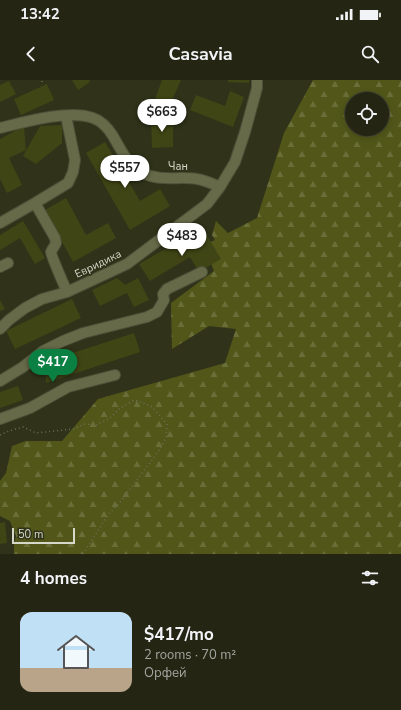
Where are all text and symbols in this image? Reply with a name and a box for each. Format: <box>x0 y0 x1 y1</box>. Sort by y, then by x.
text: 13:42 <box>20 4 60 24</box>
text: Casavia <box>168 42 233 66</box>
icon: back <box>20 43 42 65</box>
icon: search <box>359 43 381 65</box>
map controls <box>345 92 389 136</box>
button: locate <box>345 92 389 136</box>
pin: $663 <box>138 99 186 133</box>
text: $663 <box>146 103 178 121</box>
pin: $557 <box>101 155 149 189</box>
text: $557 <box>109 159 141 177</box>
street label: Чан <box>168 159 188 174</box>
pin: $483 <box>158 223 206 257</box>
text: $483 <box>166 227 198 245</box>
street label: Евридика <box>72 246 124 282</box>
pin: $417 <box>29 349 77 383</box>
text: $417 <box>37 353 69 371</box>
scale bar <box>12 526 75 545</box>
text: 50 m <box>18 527 43 542</box>
text: 4 homes <box>20 567 87 590</box>
icon: filters <box>359 567 381 589</box>
text: $417/mo <box>144 623 214 646</box>
icon: home <box>52 628 100 676</box>
text: 2 rooms · 70 m² <box>144 646 236 664</box>
text: Орфей <box>144 664 187 682</box>

